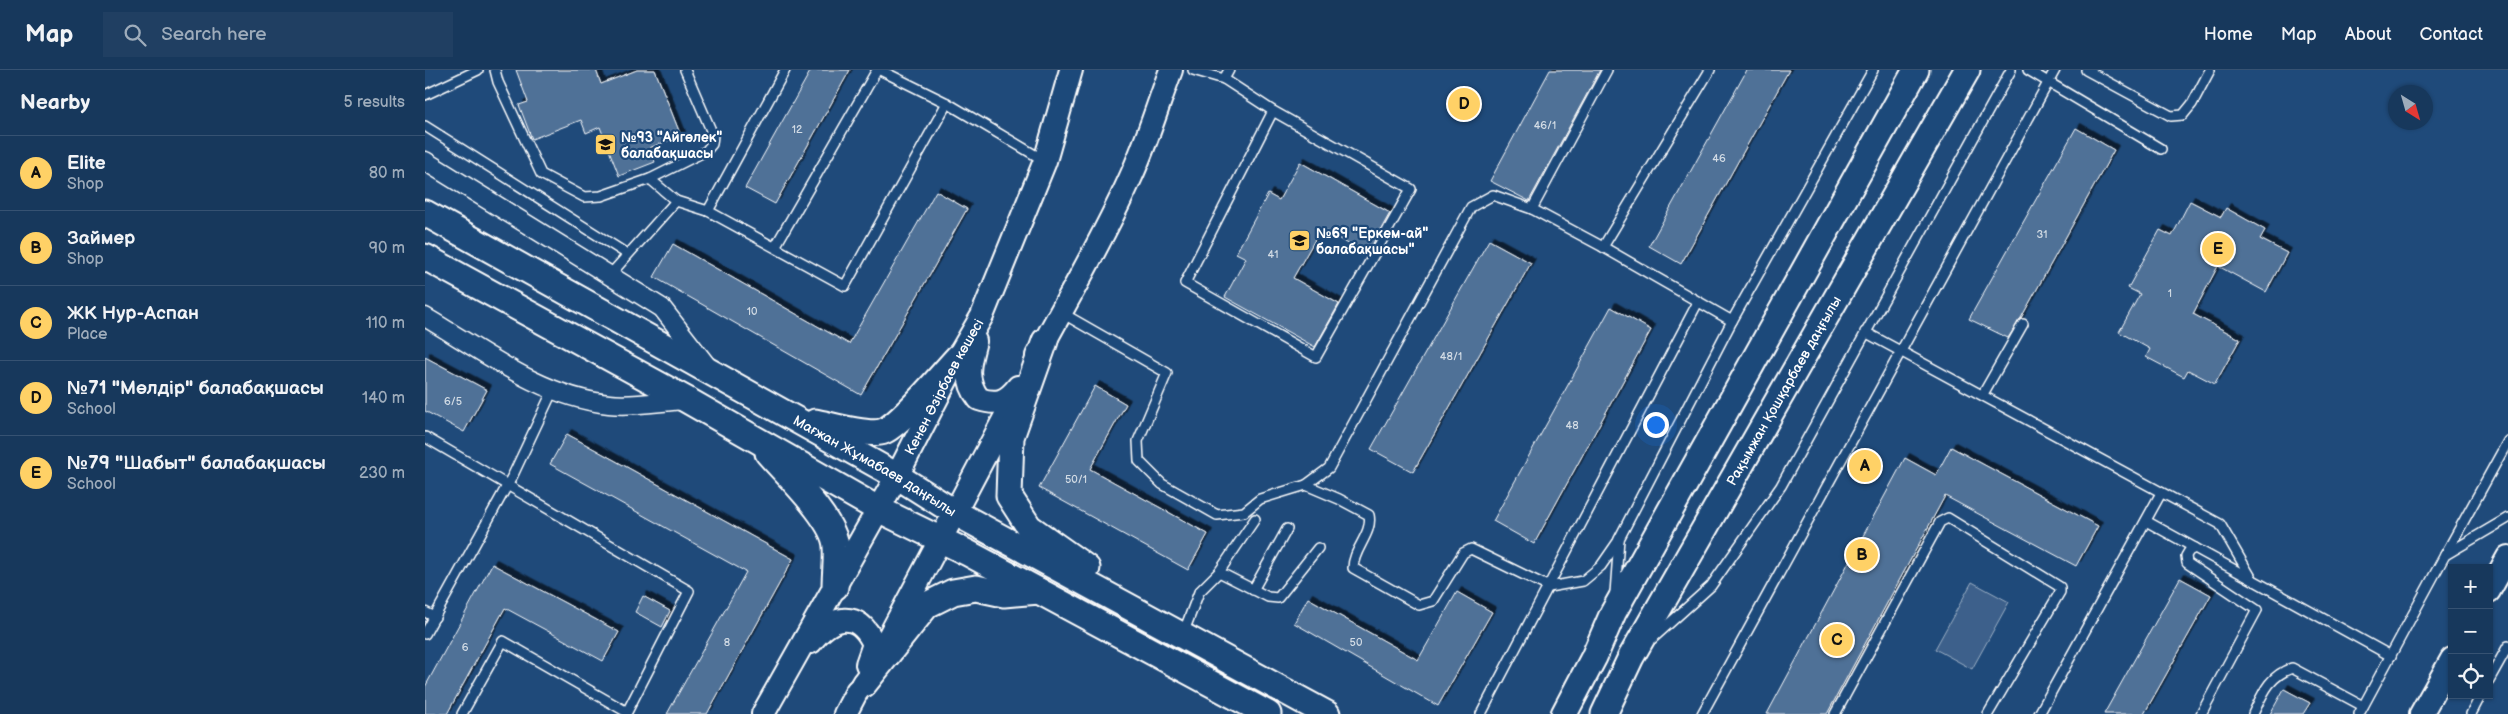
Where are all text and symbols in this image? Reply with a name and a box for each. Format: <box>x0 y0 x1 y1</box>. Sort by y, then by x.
search box <box>103 12 453 57</box>
text: Map <box>25 20 73 49</box>
icon: search <box>121 21 149 49</box>
text: Search here <box>161 23 267 46</box>
text: Home <box>2204 24 2253 45</box>
text: Map <box>2281 24 2317 45</box>
text: About <box>2345 24 2392 45</box>
text: Contact <box>2420 24 2483 45</box>
pin: D <box>1448 85 1480 123</box>
north arrow <box>2388 85 2433 130</box>
text: Nearby <box>20 90 90 115</box>
text: 5 results <box>343 93 405 112</box>
house number: 46/1 <box>1534 119 1556 132</box>
house number: 12 <box>792 123 803 136</box>
place label: №93 "Айгөлек" балабақшасы <box>621 129 722 162</box>
school or university icon: №93 "Айгөлек" балабақшасы <box>593 133 617 157</box>
text: Elite <box>67 152 106 175</box>
house number: 46 <box>1712 152 1726 165</box>
text: A <box>31 164 41 183</box>
text: 80 m <box>369 164 405 183</box>
text: Shop <box>67 175 104 194</box>
place label: №69 "Еркем-ай" балабақшасы" <box>1316 225 1428 258</box>
text: Займер <box>67 227 135 250</box>
house number: 31 <box>2036 228 2048 241</box>
school or university icon: №69 "Еркем-ай" балабақшасы" <box>1288 229 1312 253</box>
pin: E <box>2202 230 2234 268</box>
text: B <box>30 239 42 258</box>
text: 90 m <box>369 239 405 258</box>
house number: 41 <box>1268 248 1278 261</box>
text: Shop <box>67 250 104 269</box>
house number: 1 <box>2168 287 2172 300</box>
street label: Рақымжан Қошқарбаев даңғылы <box>1723 293 1845 489</box>
text: ЖК Нур-Аспан <box>67 302 199 325</box>
house number: 10 <box>747 305 758 318</box>
text: C <box>30 314 42 333</box>
text: 110 m <box>366 314 405 333</box>
street label: Кенен Әзірбаев көшесі <box>901 316 987 458</box>
text: Place <box>67 325 108 344</box>
house number: 48/1 <box>1440 350 1462 363</box>
text: №71 "Мөлдір" балабақшасы <box>67 377 324 400</box>
text: D <box>30 389 42 408</box>
text: 140 m <box>362 389 405 408</box>
house number: 6/5 <box>444 395 462 408</box>
text: School <box>67 400 116 419</box>
street label: Мағжан Жұмабаев даңғылы <box>790 412 959 520</box>
your location <box>1643 412 1669 438</box>
house number: 48 <box>1565 419 1579 432</box>
pin: A <box>1849 447 1881 485</box>
text: №79 "Шабыт" балабақшасы <box>67 452 326 475</box>
text: E <box>31 464 41 483</box>
text: 230 m <box>359 464 405 483</box>
house number: 50/1 <box>1065 473 1087 486</box>
text: School <box>67 475 116 494</box>
pin: B <box>1846 536 1878 574</box>
map controls <box>2448 564 2493 699</box>
button: + <box>2448 564 2493 609</box>
button: − <box>2448 609 2493 654</box>
pin: C <box>1821 621 1853 659</box>
house number: 8 <box>724 636 730 649</box>
house number: 50 <box>1350 636 1363 649</box>
house number: 6 <box>462 641 469 654</box>
button: locate <box>2448 654 2493 699</box>

